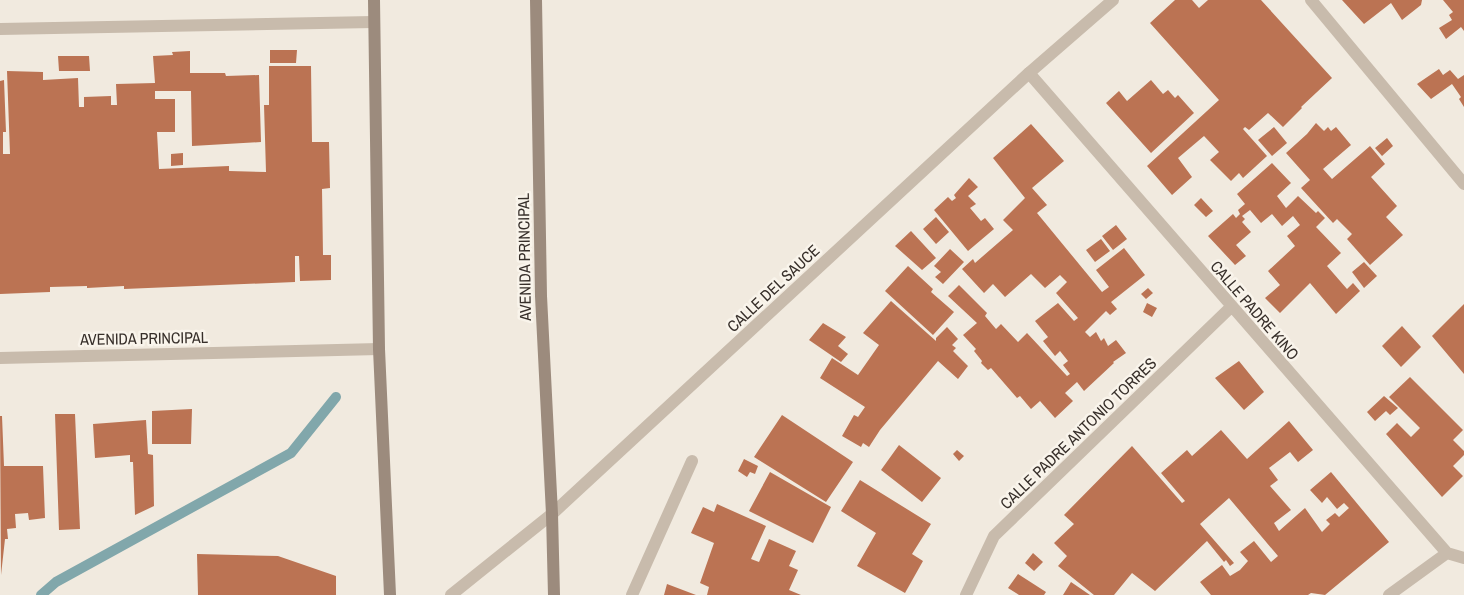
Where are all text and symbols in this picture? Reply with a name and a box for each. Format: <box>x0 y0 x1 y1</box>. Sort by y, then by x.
street label: AVENIDA PRINCIPAL <box>512 192 536 322</box>
street label: CALLE DEL SAUCE <box>722 239 824 337</box>
street label: CALLE PADRE KINO <box>1206 256 1304 364</box>
street label: AVENIDA PRINCIPAL <box>79 326 209 350</box>
street label: CALLE PADRE ANTONIO TORRES <box>995 352 1161 514</box>

